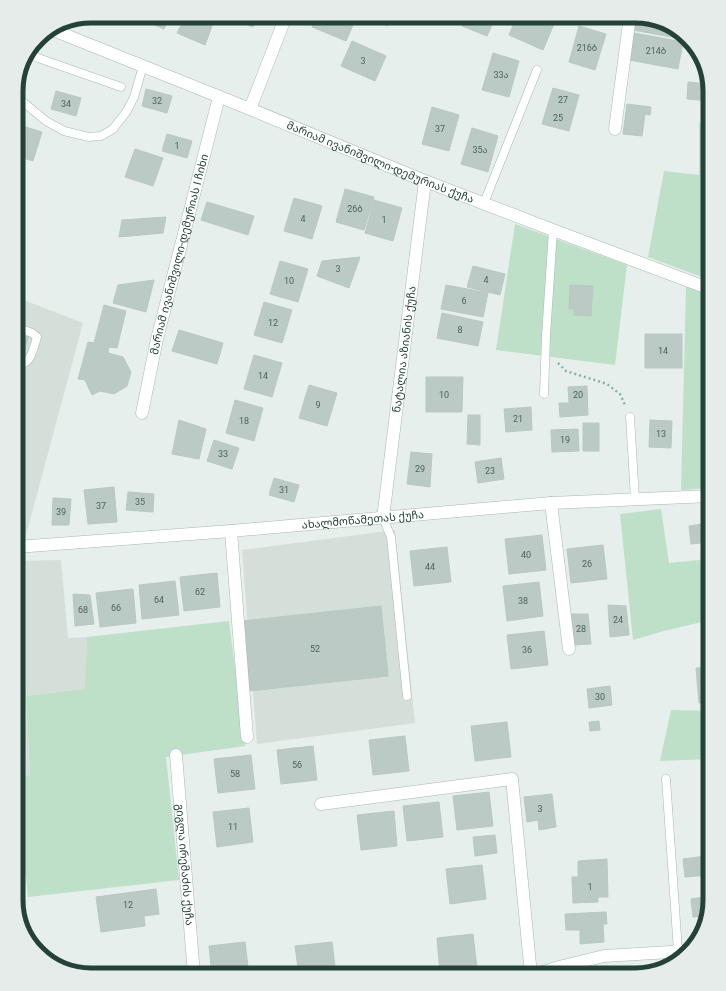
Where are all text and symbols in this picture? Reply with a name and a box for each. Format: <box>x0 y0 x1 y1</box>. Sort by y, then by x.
house number: 216ბ <box>577 43 597 53</box>
house number: 214ბ <box>646 46 666 56</box>
house number: 3 <box>360 56 366 66</box>
house number: 33ა <box>493 70 509 80</box>
house number: 27 <box>558 95 568 105</box>
house number: 32 <box>152 96 162 106</box>
house number: 34 <box>61 99 71 109</box>
house number: 25 <box>553 113 563 123</box>
street label: მარიამ ივანიშვილი-დემურიას ქუჩა <box>285 119 476 206</box>
house number: 37 <box>435 124 445 134</box>
house number: 1 <box>174 141 180 151</box>
house number: 35ა <box>472 145 488 155</box>
street label: მარიამ ივანიშვილი-დემურიას I ჩიხი <box>148 153 211 356</box>
house number: 26ბ <box>347 204 363 214</box>
house number: 4 <box>300 214 306 224</box>
house number: 1 <box>381 215 387 225</box>
house number: 3 <box>335 264 341 274</box>
house number: 4 <box>483 275 489 285</box>
house number: 10 <box>284 276 294 286</box>
street label: ნატალია აზიანის ქუჩა <box>390 285 419 413</box>
house number: 6 <box>461 296 467 306</box>
house number: 12 <box>268 318 278 328</box>
house number: 8 <box>457 325 463 335</box>
house number: 14 <box>658 346 668 356</box>
house number: 14 <box>258 371 268 381</box>
house number: 10 <box>439 390 449 400</box>
house number: 20 <box>573 390 583 400</box>
house number: 9 <box>315 400 321 410</box>
house number: 21 <box>513 414 523 424</box>
house number: 18 <box>239 416 249 426</box>
house number: 13 <box>656 429 666 439</box>
house number: 19 <box>560 435 570 445</box>
house number: 33 <box>218 449 228 459</box>
house number: 29 <box>415 464 425 474</box>
house number: 23 <box>485 466 495 476</box>
house number: 31 <box>279 485 289 495</box>
house number: 35 <box>135 497 145 507</box>
house number: 37 <box>96 501 106 511</box>
house number: 39 <box>56 507 66 517</box>
street label: ახალმოწამეთას ქუჩა <box>301 508 425 532</box>
house number: 40 <box>521 550 531 560</box>
house number: 26 <box>582 559 592 569</box>
house number: 44 <box>425 562 435 572</box>
house number: 62 <box>195 587 205 597</box>
house number: 64 <box>154 595 164 605</box>
house number: 38 <box>518 596 528 606</box>
house number: 66 <box>111 603 121 613</box>
house number: 68 <box>78 605 88 615</box>
house number: 24 <box>613 615 623 625</box>
house number: 28 <box>576 624 586 634</box>
house number: 52 <box>310 644 320 654</box>
house number: 36 <box>522 645 532 655</box>
house number: 30 <box>595 692 605 702</box>
house number: 56 <box>292 760 302 770</box>
house number: 58 <box>230 769 240 779</box>
street label: გიგლა ირემაძის ქუჩა <box>173 803 196 926</box>
house number: 3 <box>537 804 543 814</box>
house number: 11 <box>228 822 238 832</box>
house number: 1 <box>587 882 593 892</box>
house number: 12 <box>123 900 133 910</box>

